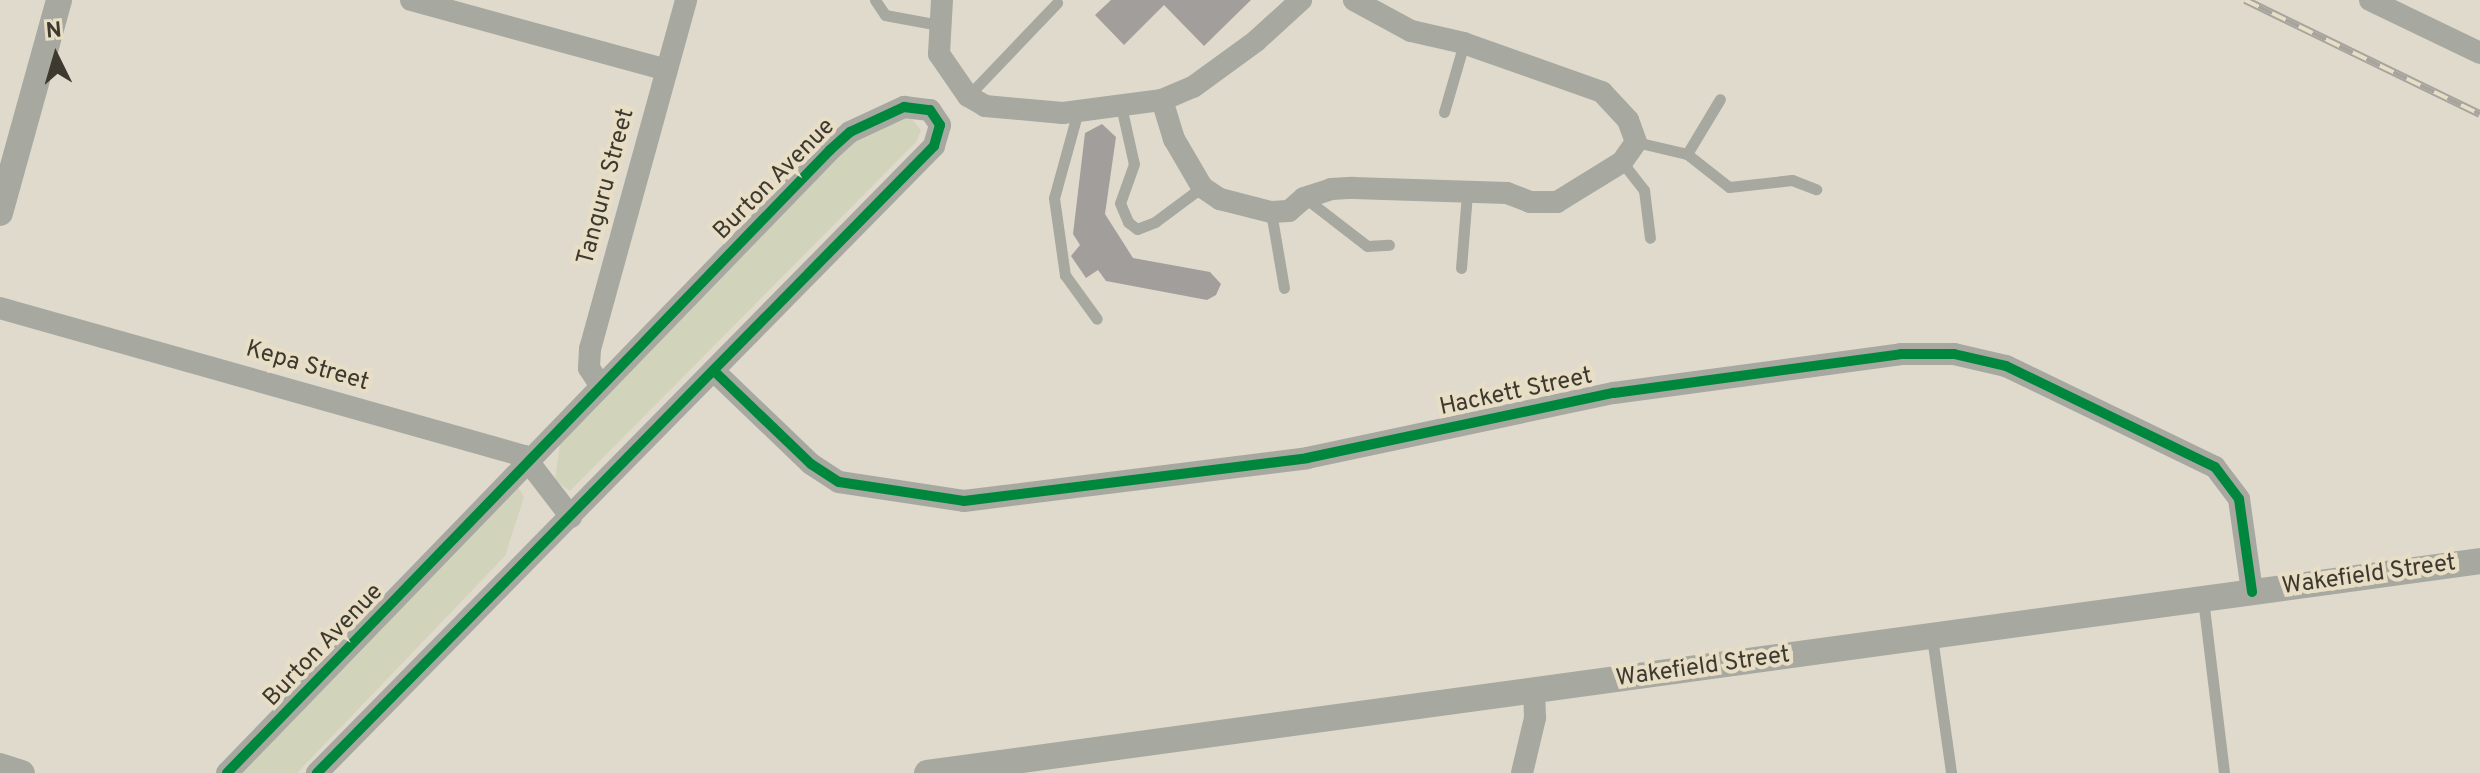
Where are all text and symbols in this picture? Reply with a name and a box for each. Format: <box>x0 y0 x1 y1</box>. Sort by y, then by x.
north arrow <box>16 16 96 96</box>
text: N <box>45 17 63 46</box>
street label: Tanguru Street <box>572 106 642 268</box>
street label: Burton Avenue <box>708 113 842 247</box>
street label: Kepa Street <box>242 336 372 398</box>
street label: Hackett Street <box>1437 363 1595 423</box>
street label: Wakefield Street <box>2280 550 2458 602</box>
street label: Burton Avenue <box>258 578 390 714</box>
street label: Wakefield Street <box>1614 642 1792 694</box>

